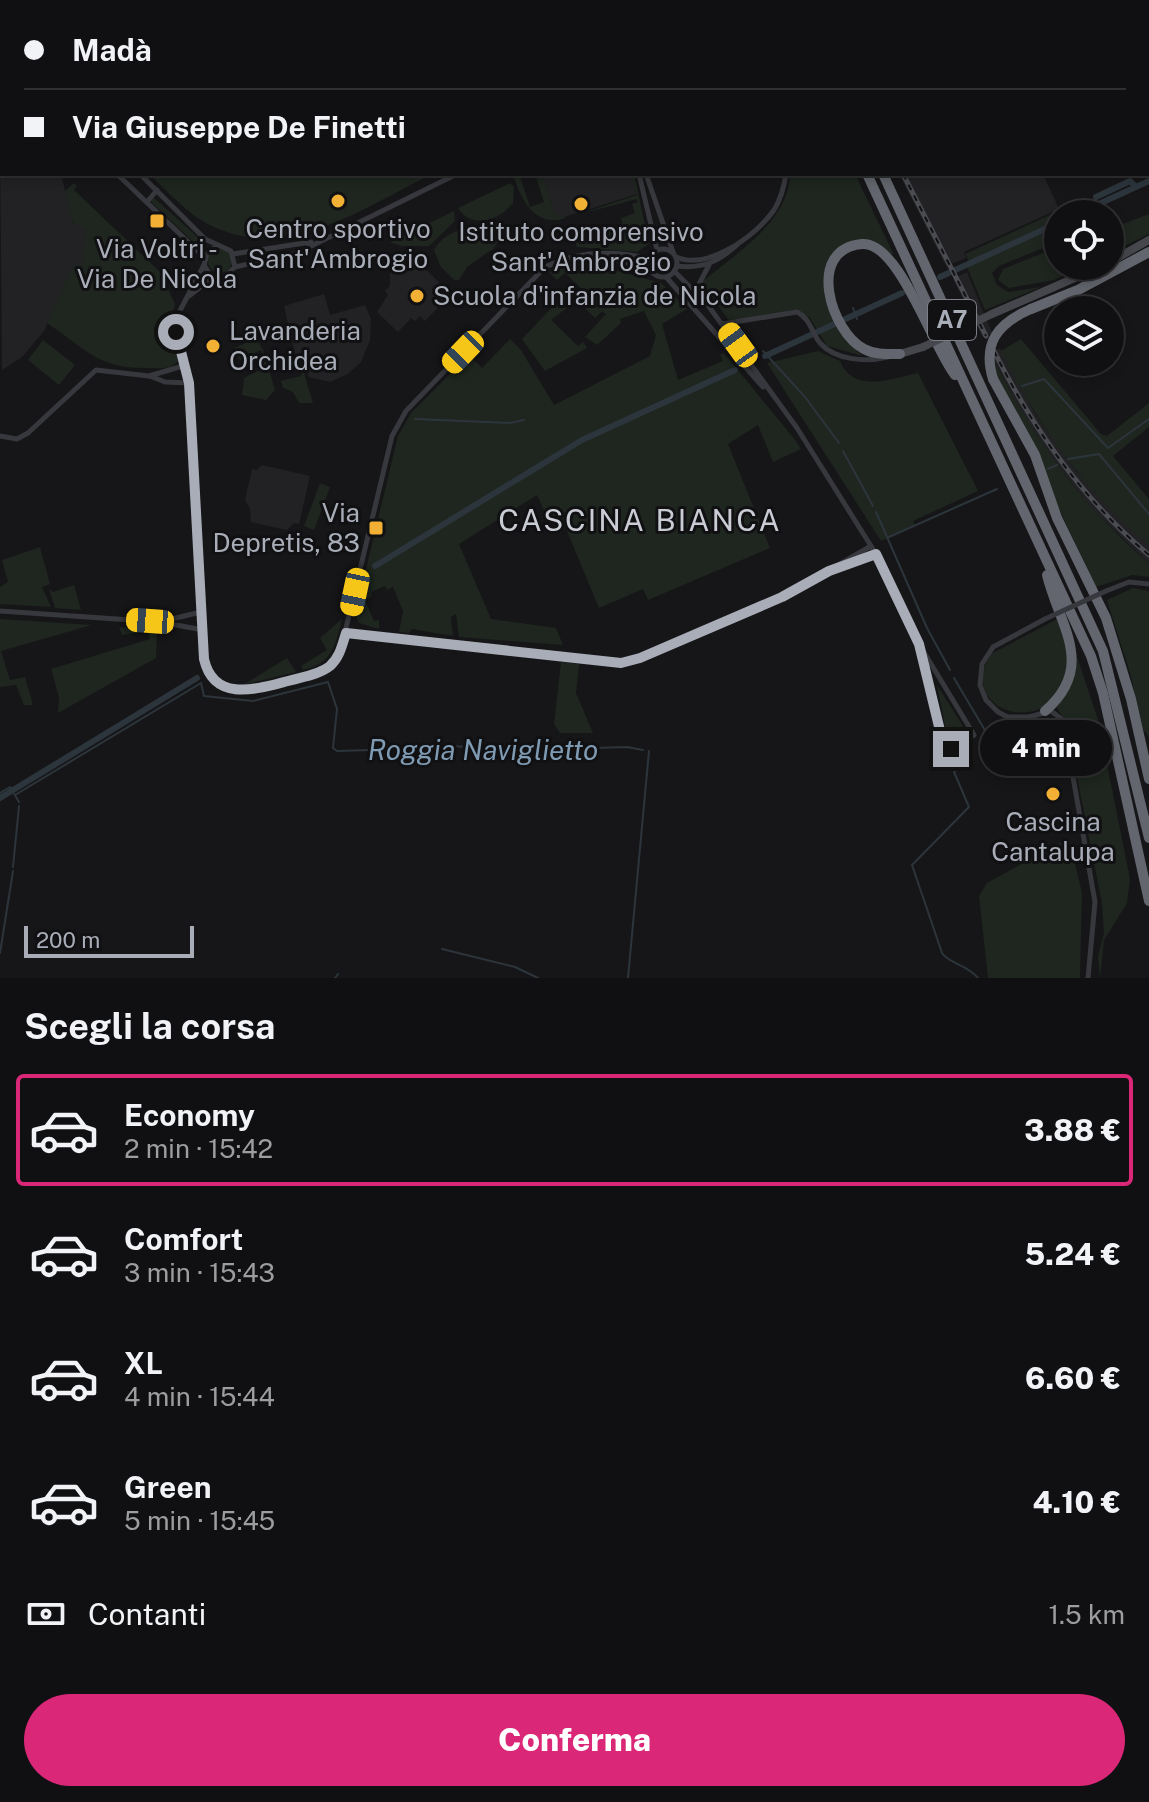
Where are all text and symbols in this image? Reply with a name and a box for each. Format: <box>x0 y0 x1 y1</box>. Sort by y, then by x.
text: Madà <box>72 32 152 68</box>
text: Via Giuseppe De Finetti <box>72 109 406 145</box>
marker: Centro sportivo Sant'Ambrogio <box>329 192 347 210</box>
marker: Istituto comprensivo Sant'Ambrogio <box>572 195 590 213</box>
map controls <box>1044 200 1124 376</box>
button: locate <box>1044 200 1124 280</box>
marker: Via Voltri - Via De Nicola <box>148 212 166 230</box>
place label: Centro sportivo Sant'Ambrogio <box>245 213 431 274</box>
place label: Istituto comprensivo Sant'Ambrogio <box>458 216 704 277</box>
place label: Via Voltri - Via De Nicola <box>77 233 237 294</box>
place label: Scuola d'infanzia de Nicola <box>433 280 756 311</box>
marker: Scuola d'infanzia de Nicola <box>408 287 426 305</box>
button: layers <box>1044 296 1124 376</box>
road number: A7 <box>928 300 976 340</box>
route start <box>158 314 194 350</box>
place label: Lavanderia Orchidea <box>229 315 361 376</box>
car <box>714 319 762 371</box>
car <box>438 326 488 378</box>
marker: Lavanderia Orchidea <box>204 337 222 355</box>
place label: Via Depretis, 83 <box>212 497 360 558</box>
district label: CASCINA BIANCA <box>498 502 782 538</box>
marker: Via Depretis, 83 <box>367 519 385 537</box>
car <box>338 566 372 618</box>
car <box>125 607 175 635</box>
callout: 4 min <box>979 721 1111 777</box>
route end <box>933 731 969 767</box>
text: 4 min <box>1011 732 1081 763</box>
water label: Roggia Naviglietto <box>368 733 598 766</box>
marker: Cascina Cantalupa <box>1044 785 1062 803</box>
place label: Cascina Cantalupa <box>991 806 1115 867</box>
scale bar <box>24 922 194 958</box>
text: 200 m <box>36 927 100 953</box>
text: Scegli la corsa <box>24 1005 275 1047</box>
icon: car <box>28 1094 100 1166</box>
text: Economy <box>124 1097 255 1133</box>
text: 3.88 € <box>1024 1112 1121 1148</box>
text: 2 min · 15:42 <box>124 1133 273 1164</box>
icon: car <box>28 1218 100 1290</box>
text: Comfort <box>124 1221 243 1257</box>
text: 5.24 € <box>1025 1236 1121 1272</box>
text: 3 min · 15:43 <box>124 1257 275 1288</box>
icon: car <box>28 1342 100 1414</box>
text: XL <box>124 1345 163 1381</box>
text: 6.60 € <box>1025 1360 1121 1396</box>
text: 4 min · 15:44 <box>124 1381 275 1412</box>
icon: car <box>28 1466 100 1538</box>
text: Green <box>124 1469 211 1505</box>
text: 4.10 € <box>1032 1484 1121 1520</box>
text: 5 min · 15:45 <box>124 1505 275 1536</box>
icon: cash <box>24 1592 68 1636</box>
text: Contanti <box>88 1596 206 1632</box>
text: 1.5 km <box>1049 1599 1125 1630</box>
button: Conferma <box>24 1694 1125 1786</box>

